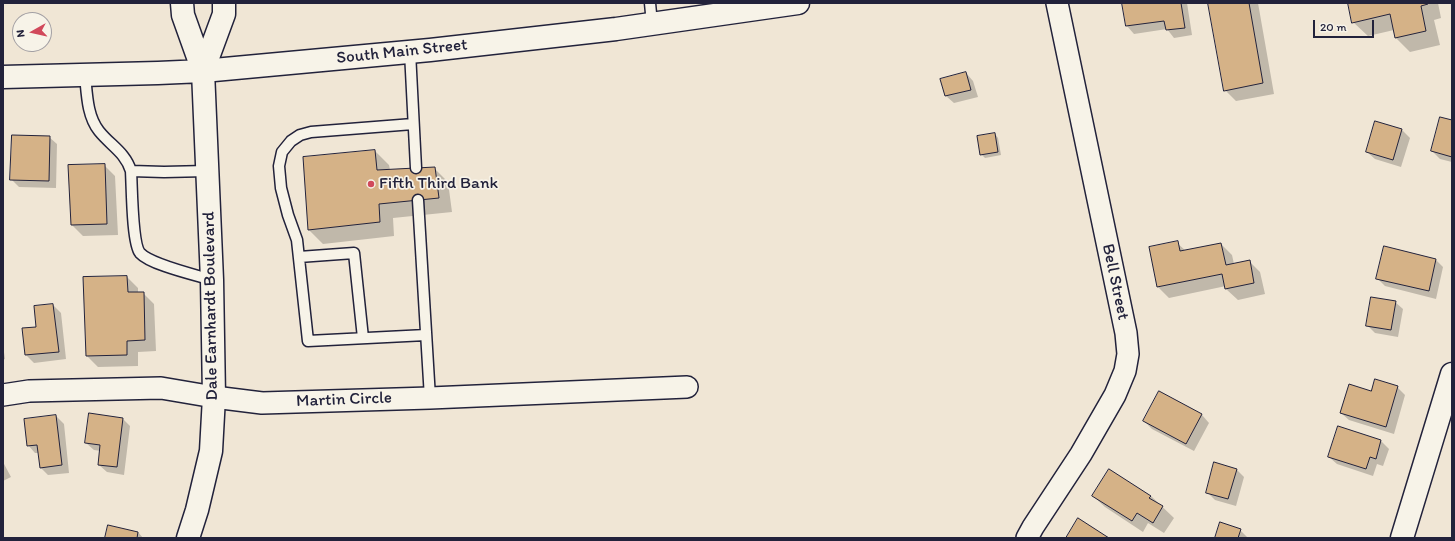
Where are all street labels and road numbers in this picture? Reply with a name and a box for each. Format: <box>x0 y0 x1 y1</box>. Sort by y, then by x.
street label: South Main Street <box>336 35 468 69</box>
street label: Dale Earnhardt Boulevard <box>199 211 223 401</box>
street label: Bell Street <box>1097 242 1133 322</box>
street label: Martin Circle <box>296 388 392 412</box>

